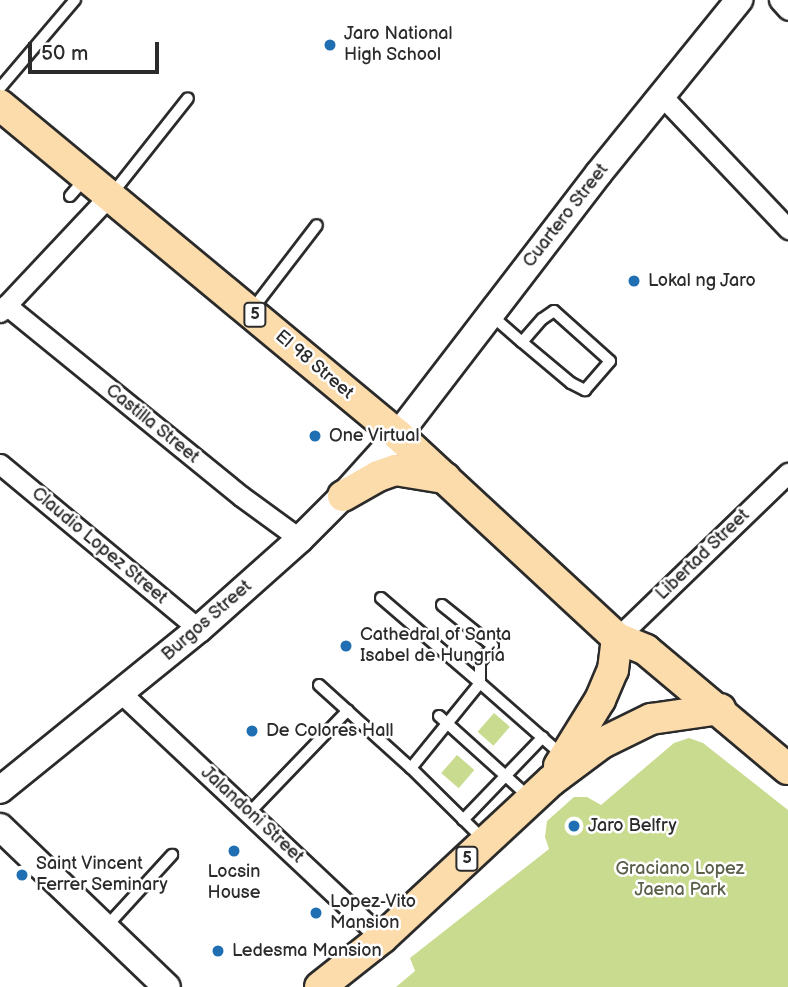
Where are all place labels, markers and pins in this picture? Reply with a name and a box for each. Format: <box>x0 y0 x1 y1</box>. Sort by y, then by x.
place label: Jaro National High School <box>344 24 452 66</box>
marker: Jaro National High School <box>322 37 338 53</box>
place label: Lokal ng Jaro <box>648 270 757 292</box>
marker: Lokal ng Jaro <box>626 273 642 289</box>
place label: One Virtual <box>329 425 420 447</box>
marker: One Virtual <box>307 428 323 444</box>
place label: Cathedral of Santa Isabel de Hungría <box>360 625 512 668</box>
marker: Cathedral of Santa Isabel de Hungría <box>338 638 354 654</box>
place label: De Colores Hall <box>266 720 393 742</box>
marker: De Colores Hall <box>244 723 260 739</box>
place label: Jaro Belfry <box>588 815 677 837</box>
marker: Jaro Belfry <box>566 818 582 834</box>
marker: Locsin House <box>226 843 242 859</box>
place label: Saint Vincent Ferrer Seminary <box>36 854 168 896</box>
place label: Locsin House <box>208 862 260 904</box>
marker: Saint Vincent Ferrer Seminary <box>14 867 30 883</box>
place label: Lopez-Vito Mansion <box>330 892 416 934</box>
marker: Lopez-Vito Mansion <box>308 905 324 921</box>
place label: Ledesma Mansion <box>232 940 382 962</box>
marker: Ledesma Mansion <box>210 943 226 959</box>

